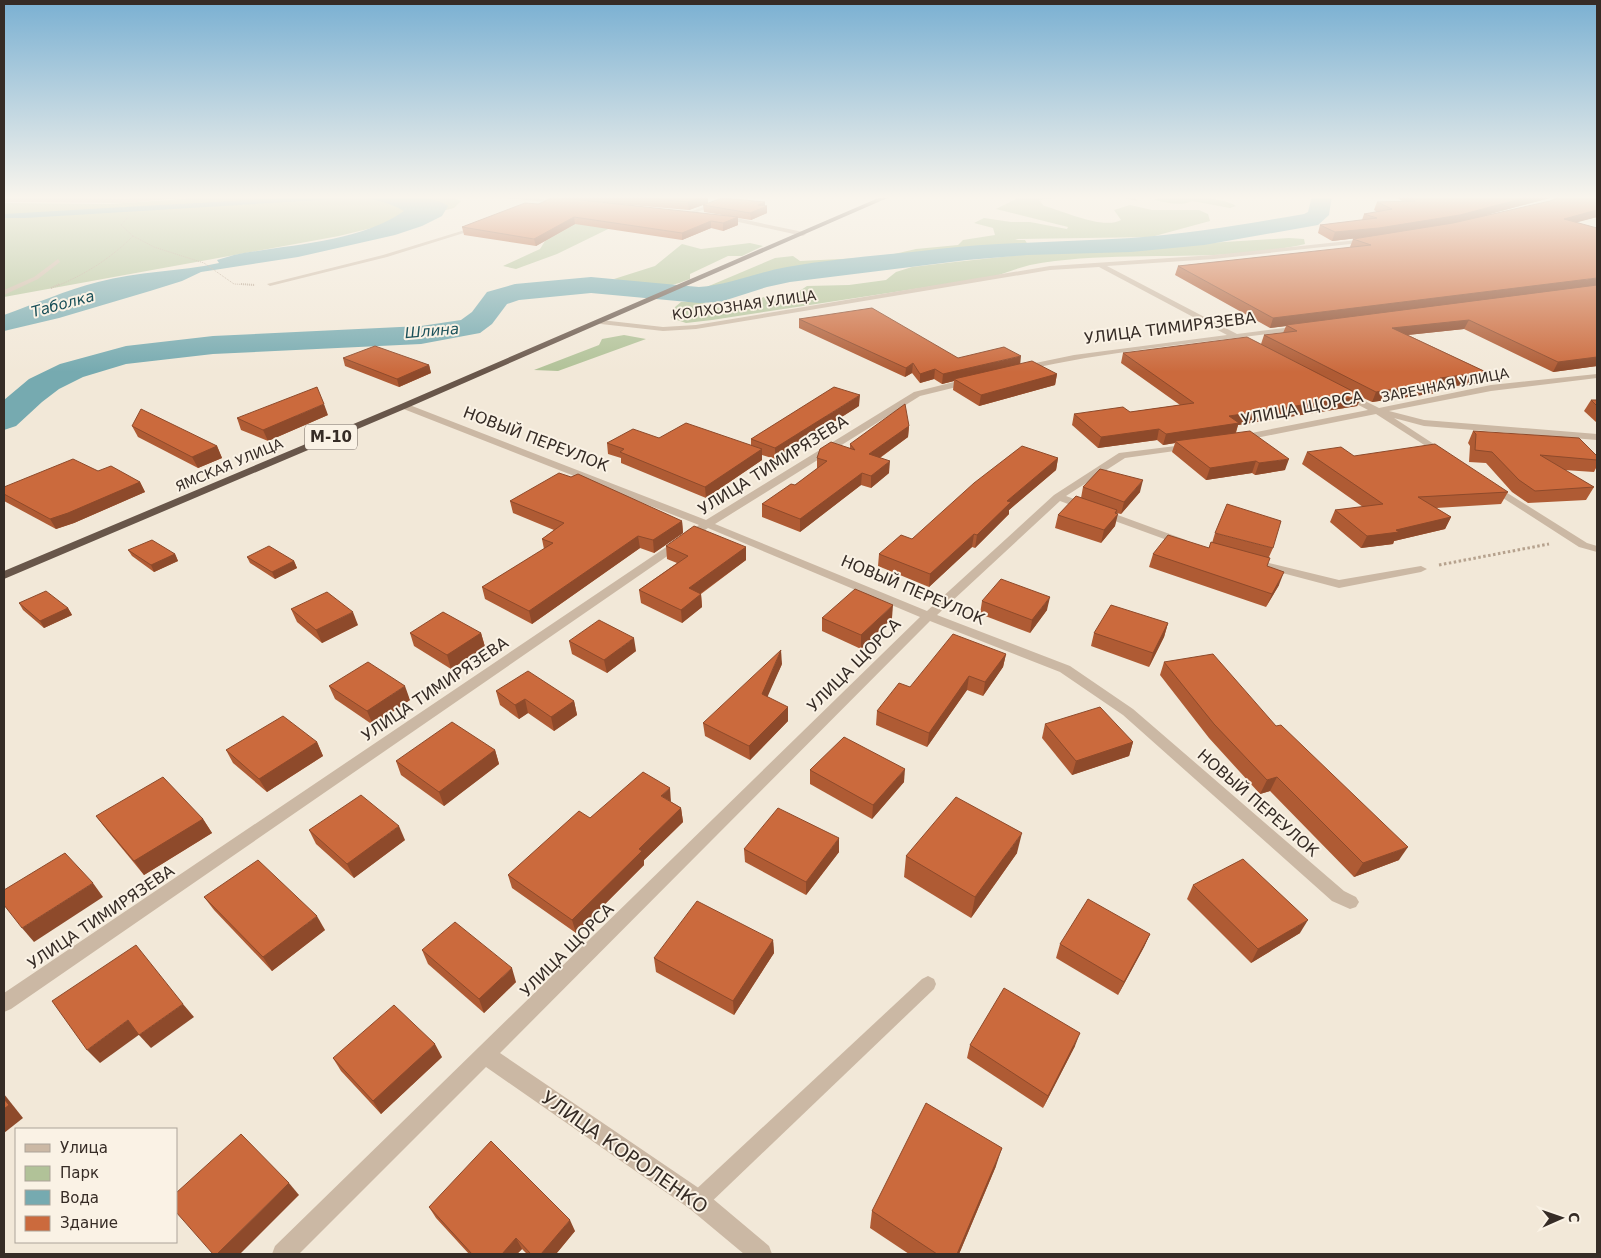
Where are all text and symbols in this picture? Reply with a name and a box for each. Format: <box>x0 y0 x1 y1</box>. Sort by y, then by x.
water label: Таболка <box>29 287 97 321</box>
street label: КОЛХОЗНАЯ УЛИЦА <box>671 287 817 323</box>
street label: УЛИЦА ТИМИРЯЗЕВА <box>1083 308 1257 348</box>
water label: Шлина <box>404 320 460 342</box>
street label: ЗАРЕЧНАЯ УЛИЦА <box>1380 365 1511 405</box>
street label: УЛИЦА ЩОРСА <box>1239 387 1365 429</box>
street label: НОВЫЙ ПЕРЕУЛОК <box>461 402 612 476</box>
street label: УЛИЦА ТИМИРЯЗЕВА <box>695 411 851 519</box>
road number: М-10 <box>305 424 357 450</box>
street label: ЯМСКАЯ УЛИЦА <box>173 435 286 495</box>
street label: НОВЫЙ ПЕРЕУЛОК <box>838 551 988 629</box>
street label: УЛИЦА ЩОРСА <box>803 614 905 716</box>
street label: УЛИЦА ТИМИРЯЗЕВА <box>358 633 512 745</box>
street label: НОВЫЙ ПЕРЕУЛОК <box>1194 745 1323 861</box>
street label: УЛИЦА ТИМИРЯЗЕВА <box>24 861 178 973</box>
street label: УЛИЦА ЩОРСА <box>516 899 618 1001</box>
street label: УЛИЦА КОРОЛЕНКО <box>538 1086 712 1218</box>
legend <box>15 1128 178 1243</box>
text: Улица <box>60 1139 108 1157</box>
text: Парк <box>60 1164 99 1182</box>
text: Вода <box>60 1189 99 1207</box>
north arrow <box>1536 1193 1586 1243</box>
text: С <box>1566 1212 1582 1223</box>
text: Здание <box>60 1214 118 1232</box>

